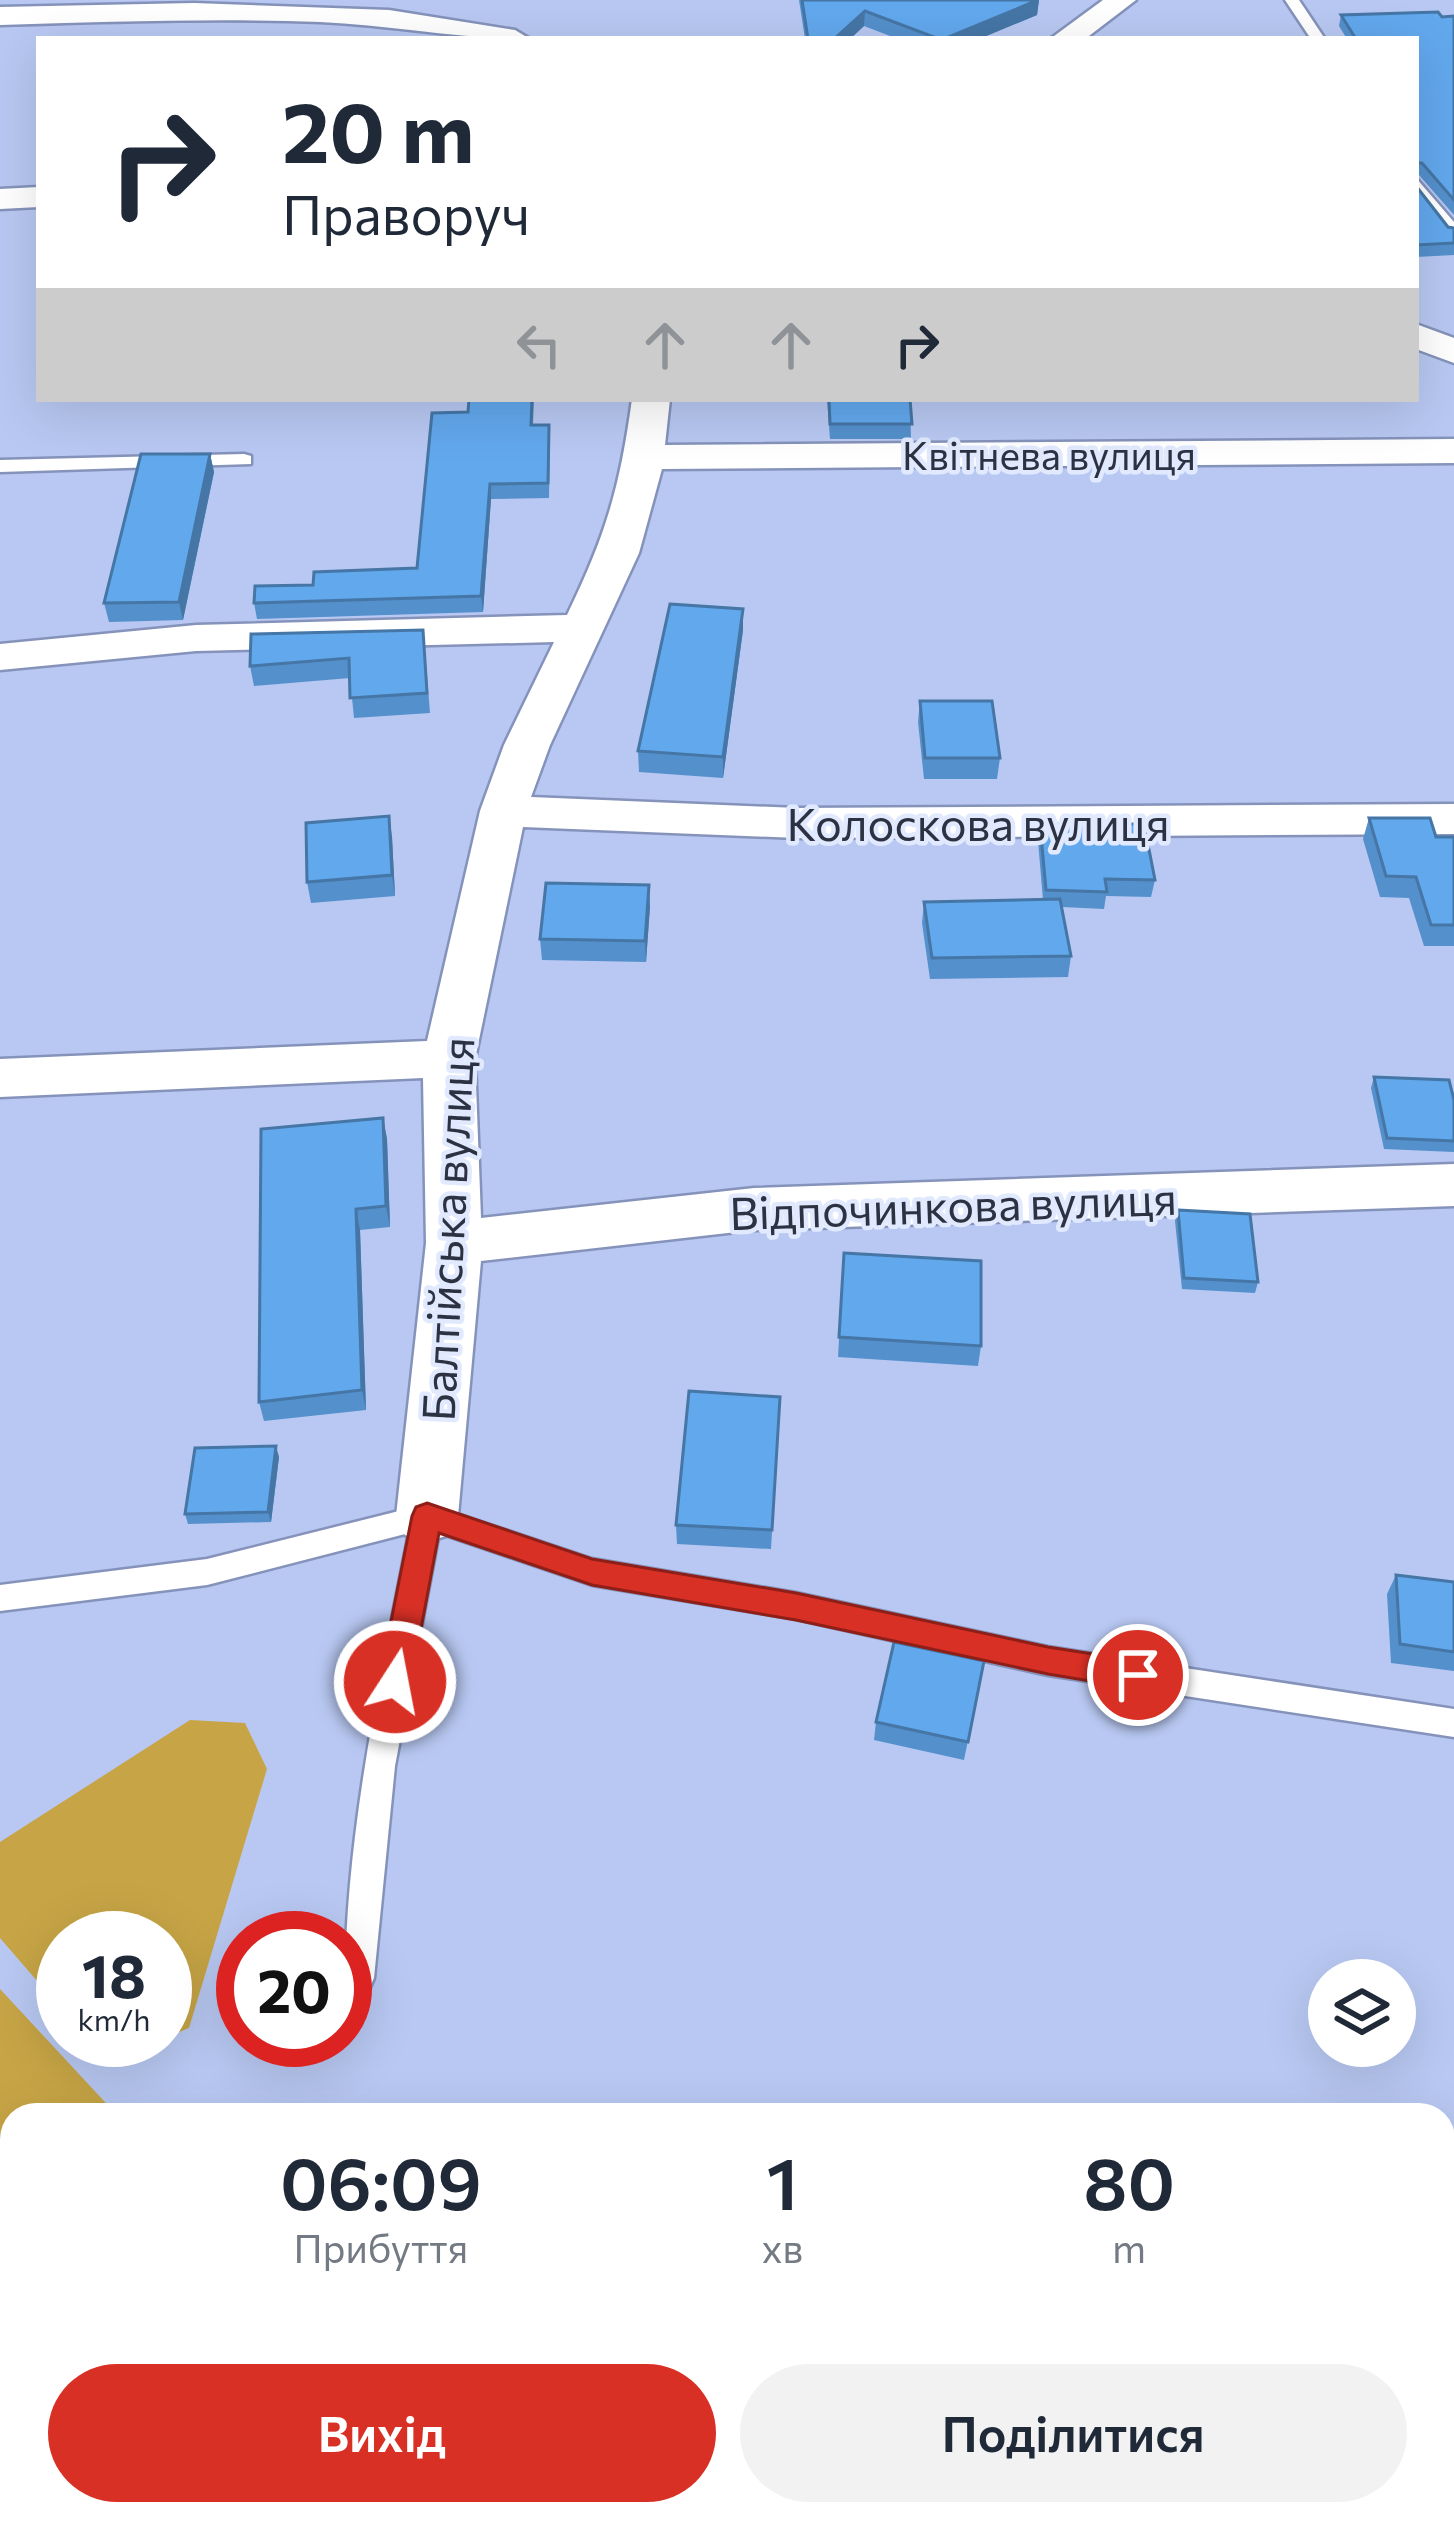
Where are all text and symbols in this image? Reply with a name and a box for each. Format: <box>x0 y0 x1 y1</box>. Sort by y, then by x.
text: 20 m <box>282 78 474 180</box>
icon: right <box>84 84 240 240</box>
text: Праворуч <box>282 180 530 246</box>
icon: left <box>506 312 572 378</box>
icon: ahead <box>632 312 698 378</box>
icon: ahead <box>758 312 824 378</box>
icon: right <box>884 312 950 378</box>
street label: Квітнева вулиця <box>902 430 1196 478</box>
street label: Колоскова вулиця <box>786 795 1170 850</box>
street label: Балтійська вулиця <box>408 1036 484 1422</box>
street label: Відпочинкова вулиця <box>728 1169 1178 1239</box>
position arrow <box>332 1619 458 1745</box>
pin <box>1087 1624 1189 1726</box>
icon: arrive <box>1105 1642 1171 1708</box>
speed limit sign: 20 <box>216 1911 372 2067</box>
text: 18 <box>82 1937 146 2010</box>
map controls <box>1308 1959 1416 2067</box>
button: layers <box>1308 1959 1416 2067</box>
text: km/h <box>78 2000 150 2037</box>
text: 06:09 <box>280 2137 482 2225</box>
text: 1 <box>766 2137 799 2225</box>
text: 80 <box>1083 2137 1175 2225</box>
text: Прибуття <box>294 2223 468 2271</box>
text: хв <box>762 2223 803 2271</box>
text: m <box>1112 2223 1146 2271</box>
button: Вихід <box>48 2364 716 2502</box>
button: Поділитися <box>740 2364 1407 2502</box>

